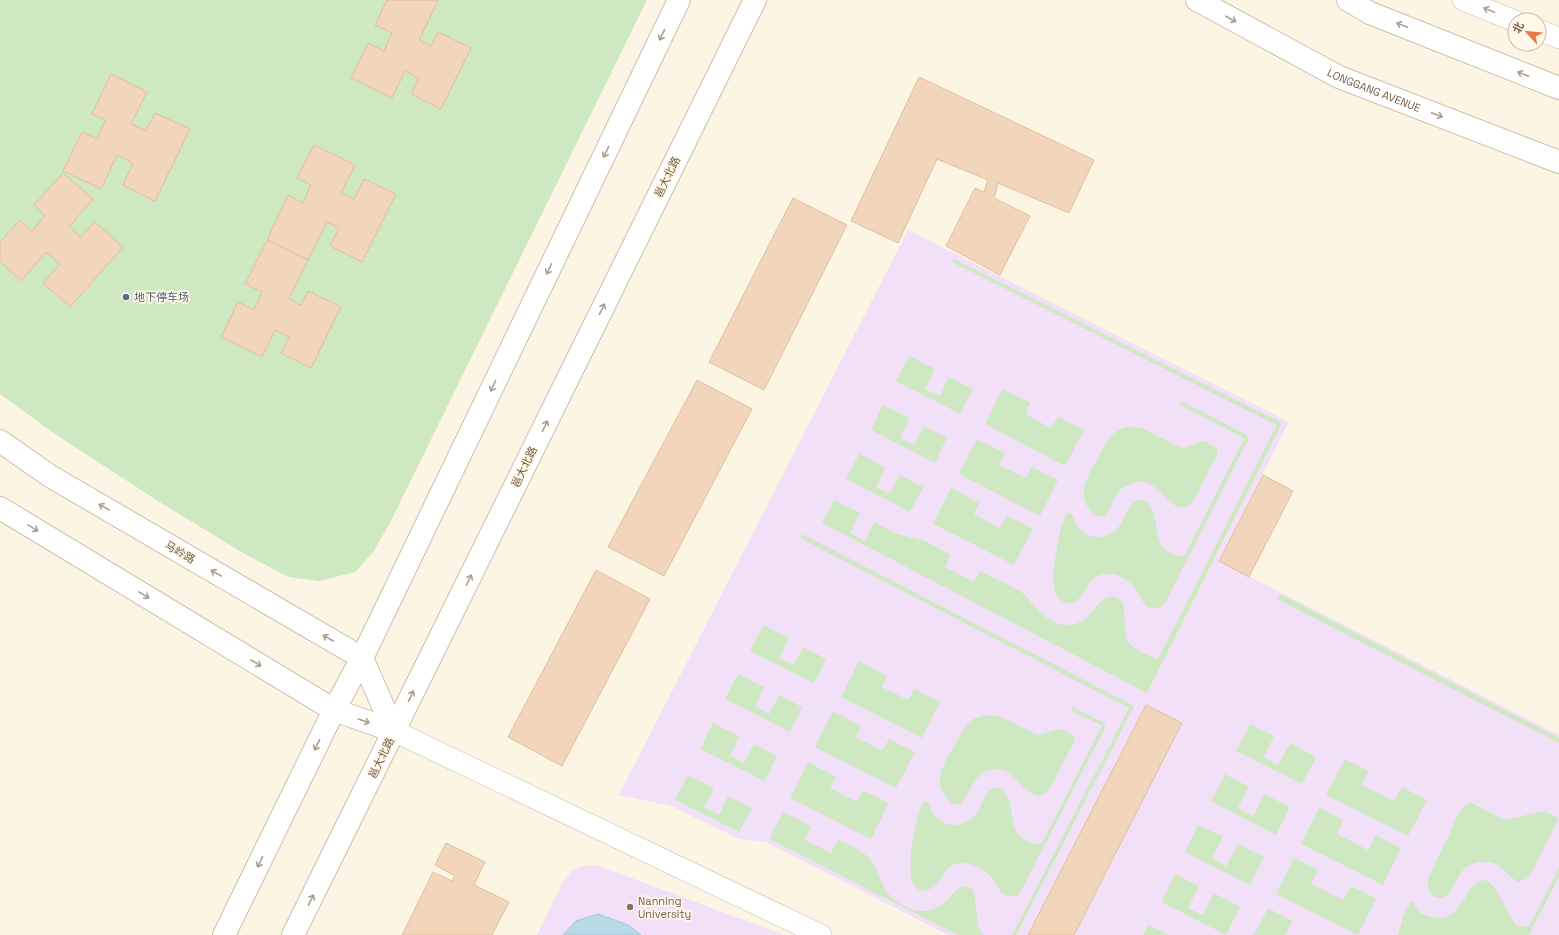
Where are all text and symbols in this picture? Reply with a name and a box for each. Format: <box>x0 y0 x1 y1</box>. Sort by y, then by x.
one-way arrow <box>1483 6 1495 14</box>
north arrow <box>1507 12 1547 52</box>
one-way arrow <box>1225 15 1237 23</box>
text: 北 <box>1509 19 1527 36</box>
one-way arrow <box>1396 21 1408 29</box>
one-way arrow <box>658 29 665 41</box>
street label: LONGGANG AVENUE <box>1325 65 1423 115</box>
one-way arrow <box>1517 69 1529 77</box>
one-way arrow <box>1431 112 1443 119</box>
one-way arrow <box>602 146 609 158</box>
street label: 邕大北路 <box>651 154 683 200</box>
one-way arrow <box>545 263 552 275</box>
place label: 地下停车场 <box>134 290 189 304</box>
marker: 地下停车场 <box>121 292 131 302</box>
one-way arrow <box>599 303 606 315</box>
one-way arrow <box>489 380 496 392</box>
one-way arrow <box>542 420 549 432</box>
street label: 邕大北路 <box>508 444 540 490</box>
one-way arrow <box>98 503 110 511</box>
one-way arrow <box>27 524 39 532</box>
street label: 马岭路 <box>162 538 198 566</box>
one-way arrow <box>210 568 222 576</box>
one-way arrow <box>466 574 473 586</box>
one-way arrow <box>138 592 150 600</box>
one-way arrow <box>322 634 334 642</box>
one-way arrow <box>250 659 262 667</box>
one-way arrow <box>408 691 415 703</box>
one-way arrow <box>357 717 369 725</box>
street label: 邕大北路 <box>365 735 397 781</box>
one-way arrow <box>313 739 320 751</box>
one-way arrow <box>255 856 263 868</box>
one-way arrow <box>307 894 315 906</box>
place label: Nanning University <box>638 894 691 921</box>
marker: Nanning University <box>625 902 635 912</box>

